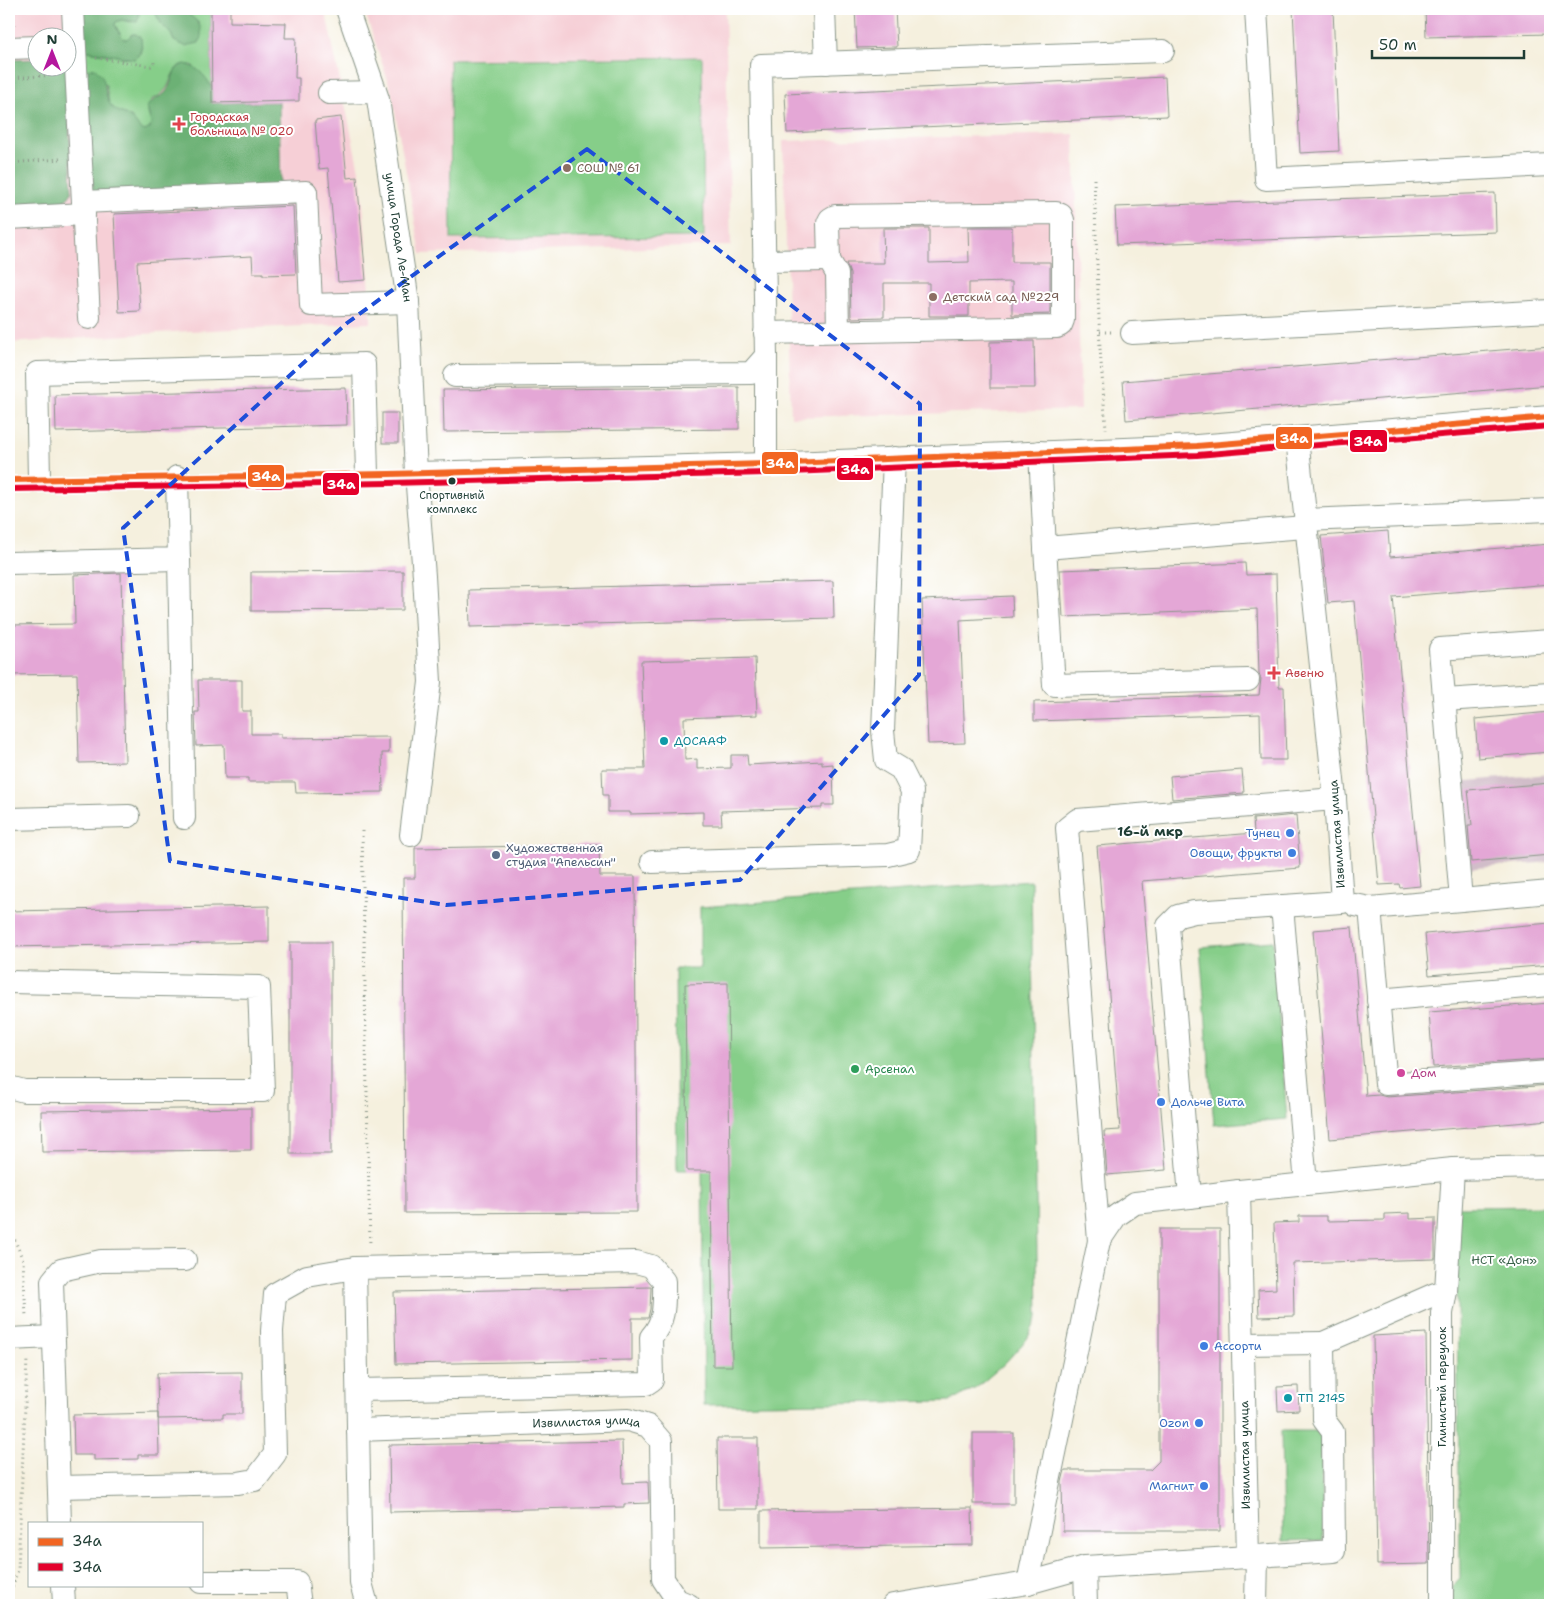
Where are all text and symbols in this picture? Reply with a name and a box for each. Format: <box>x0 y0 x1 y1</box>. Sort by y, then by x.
north arrow <box>28 28 78 78</box>
scale bar <box>1372 28 1524 60</box>
text: N <box>46 30 58 48</box>
text: 50 m <box>1379 35 1417 55</box>
place label: Городская больница № 020 <box>190 109 294 139</box>
marker: Городская больница № 020 <box>172 117 186 131</box>
place label: СОШ № 61 <box>577 160 639 176</box>
marker: СОШ № 61 <box>561 162 573 174</box>
street label: улица Города Ле-Ман <box>381 171 416 303</box>
place label: Детский сад №229 <box>943 289 1060 305</box>
marker: Детский сад №229 <box>927 291 939 303</box>
line badge: 34а <box>1275 426 1313 450</box>
text: 34а <box>1279 429 1309 447</box>
line badge: 34a <box>1349 429 1388 453</box>
text: 34a <box>1354 432 1383 450</box>
line badge: 34а <box>761 451 799 475</box>
text: 34а <box>765 454 795 472</box>
line badge: 34a <box>836 457 874 481</box>
text: 34a <box>841 460 870 478</box>
line badge: 34а <box>247 464 285 488</box>
text: 34а <box>251 467 281 485</box>
line badge: 34a <box>322 472 360 496</box>
text: 34a <box>327 475 356 493</box>
marker: Спортивный комплекс <box>447 476 457 486</box>
place label: Спортивный комплекс <box>419 488 485 517</box>
place label: Авеню <box>1285 665 1324 681</box>
marker: Авеню <box>1267 666 1281 680</box>
place label: ДОСААФ <box>674 733 727 749</box>
marker: ДОСААФ <box>658 735 670 747</box>
street label: Извилистая улица <box>1325 779 1349 889</box>
district label: 16-й мкр <box>1117 822 1183 840</box>
place label: Тунец <box>1246 825 1281 841</box>
marker: Тунец <box>1284 827 1296 839</box>
place label: Художественная студия "Апельсин" <box>506 840 616 870</box>
place label: Овощи, фрукты <box>1190 845 1282 861</box>
marker: Овощи, фрукты <box>1286 847 1298 859</box>
marker: Художественная студия "Апельсин" <box>490 849 502 861</box>
place label: Арсенал <box>865 1061 915 1077</box>
marker: Арсенал <box>849 1063 861 1075</box>
place label: Дом <box>1411 1065 1436 1081</box>
marker: Дом <box>1395 1067 1407 1079</box>
place label: Дольче Вита <box>1171 1094 1245 1110</box>
marker: Дольче Вита <box>1155 1096 1167 1108</box>
park label: НСТ «Дон» <box>1471 1252 1537 1268</box>
street label: Глинистый переулок <box>1434 1326 1450 1447</box>
place label: Ассорти <box>1214 1338 1262 1354</box>
marker: Ассорти <box>1198 1340 1210 1352</box>
place label: ТП 2145 <box>1298 1390 1345 1406</box>
marker: ТП 2145 <box>1282 1392 1294 1404</box>
street label: Извилистая улица <box>1236 1400 1254 1509</box>
street label: Извилистая улица <box>532 1412 643 1432</box>
place label: Ozon <box>1159 1415 1189 1431</box>
marker: Ozon <box>1193 1417 1205 1429</box>
place label: Магнит <box>1149 1478 1195 1494</box>
marker: Магнит <box>1198 1480 1210 1492</box>
legend <box>28 1522 202 1586</box>
text: 34а <box>72 1531 102 1551</box>
text: 34a <box>72 1557 102 1577</box>

